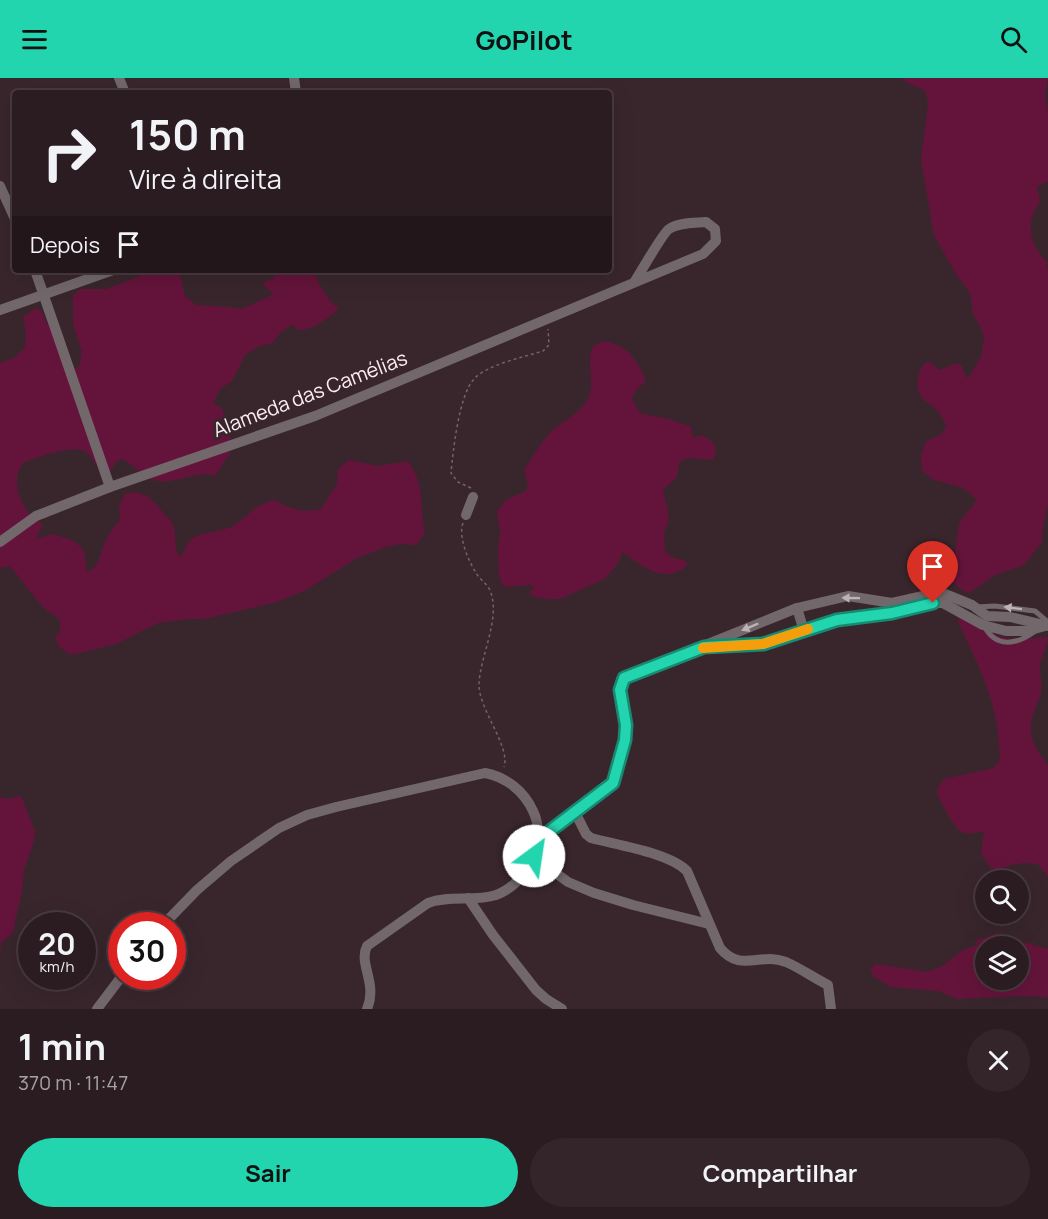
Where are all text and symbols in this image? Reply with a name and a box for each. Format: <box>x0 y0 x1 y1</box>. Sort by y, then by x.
text: GoPilot <box>475 21 573 58</box>
icon: menu <box>18 23 51 56</box>
icon: search <box>997 23 1030 56</box>
text: 150 m <box>129 105 246 163</box>
icon: right <box>30 114 108 192</box>
text: Vire à direita <box>129 160 282 197</box>
icon: arrive <box>112 228 145 261</box>
text: Depois <box>30 230 100 260</box>
street label: Alameda das Camélias <box>209 344 411 443</box>
pin <box>907 541 958 603</box>
icon: arrive <box>916 550 949 583</box>
one-way arrow <box>841 593 860 603</box>
one-way arrow <box>1003 603 1022 613</box>
one-way arrow <box>741 623 759 633</box>
position arrow <box>502 824 566 888</box>
map controls <box>975 870 1029 990</box>
button: search <box>975 870 1029 924</box>
speed limit sign: 30 <box>108 912 186 990</box>
text: 20 <box>38 923 76 964</box>
button: layers <box>975 936 1029 990</box>
text: km/h <box>40 956 74 977</box>
text: 1 min <box>18 1022 106 1071</box>
button: close <box>967 1029 1030 1092</box>
text: 370 m · 11:47 <box>18 1069 128 1096</box>
button: Sair <box>18 1138 518 1207</box>
button: Compartilhar <box>530 1138 1030 1207</box>

